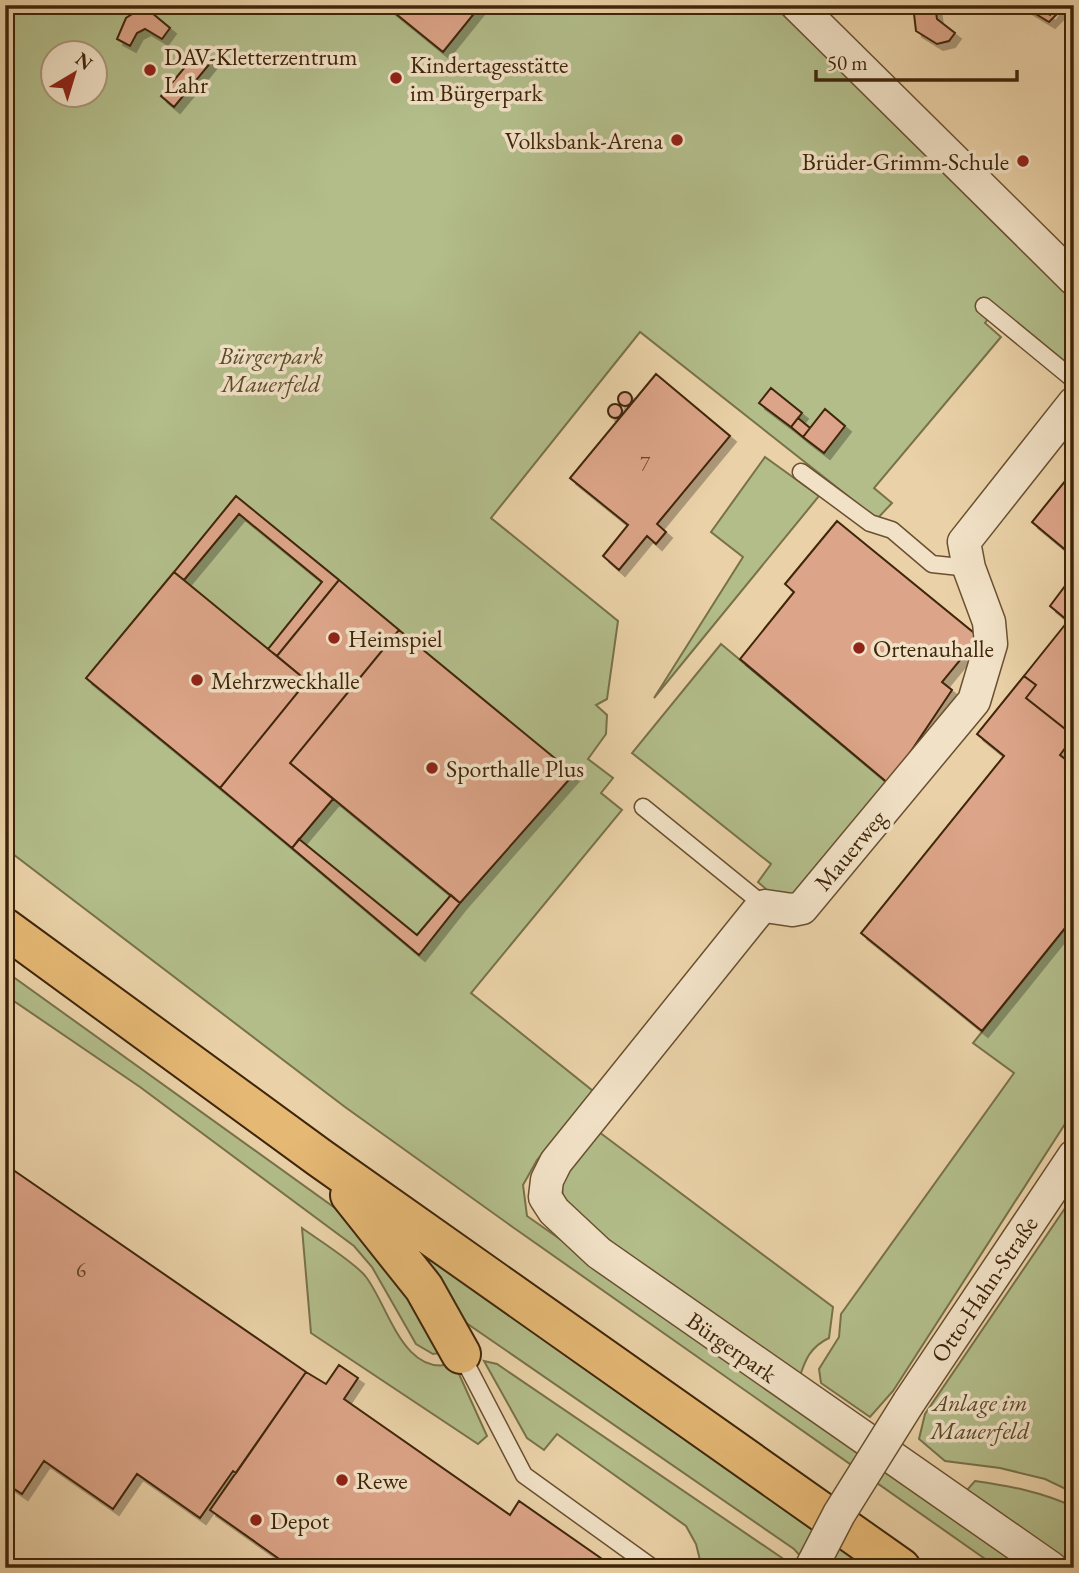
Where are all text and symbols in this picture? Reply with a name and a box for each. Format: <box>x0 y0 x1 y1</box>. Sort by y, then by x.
north arrow <box>38 38 108 108</box>
scale bar <box>816 38 1018 82</box>
place label: DAV-Kletterzentrum Lahr <box>164 41 358 100</box>
text: N <box>70 46 98 76</box>
place label: Kindertagesstätte im Bürgerpark <box>410 49 568 108</box>
text: 50 m <box>827 49 868 76</box>
marker: DAV-Kletterzentrum Lahr <box>142 62 158 78</box>
marker: Kindertagesstätte im Bürgerpark <box>388 70 404 86</box>
place label: Volksbank-Arena <box>505 125 663 156</box>
marker: Volksbank-Arena <box>669 132 685 148</box>
place label: Brüder-Grimm-Schule <box>802 146 1009 177</box>
marker: Brüder-Grimm-Schule <box>1015 153 1031 169</box>
park label: Bürgerpark Mauerfeld <box>218 340 323 399</box>
house number: 7 <box>640 450 651 477</box>
place label: Heimspiel <box>348 623 443 654</box>
marker: Heimspiel <box>326 630 342 646</box>
place label: Ortenauhalle <box>873 633 994 664</box>
marker: Ortenauhalle <box>851 640 867 656</box>
place label: Mehrzweckhalle <box>211 665 360 696</box>
marker: Mehrzweckhalle <box>189 672 205 688</box>
place label: Sporthalle Plus <box>446 753 584 784</box>
marker: Sporthalle Plus <box>424 760 440 776</box>
street label: Mauerweg <box>807 803 893 897</box>
street label: Otto-Hahn-Straße <box>924 1210 1044 1368</box>
house number: 6 <box>76 1256 86 1283</box>
street label: Bürgerpark <box>681 1305 784 1390</box>
park label: Anlage im Mauerfeld <box>929 1387 1030 1446</box>
place label: Rewe <box>356 1465 408 1496</box>
marker: Rewe <box>334 1472 350 1488</box>
place label: Depot <box>270 1505 330 1536</box>
marker: Depot <box>248 1512 264 1528</box>

